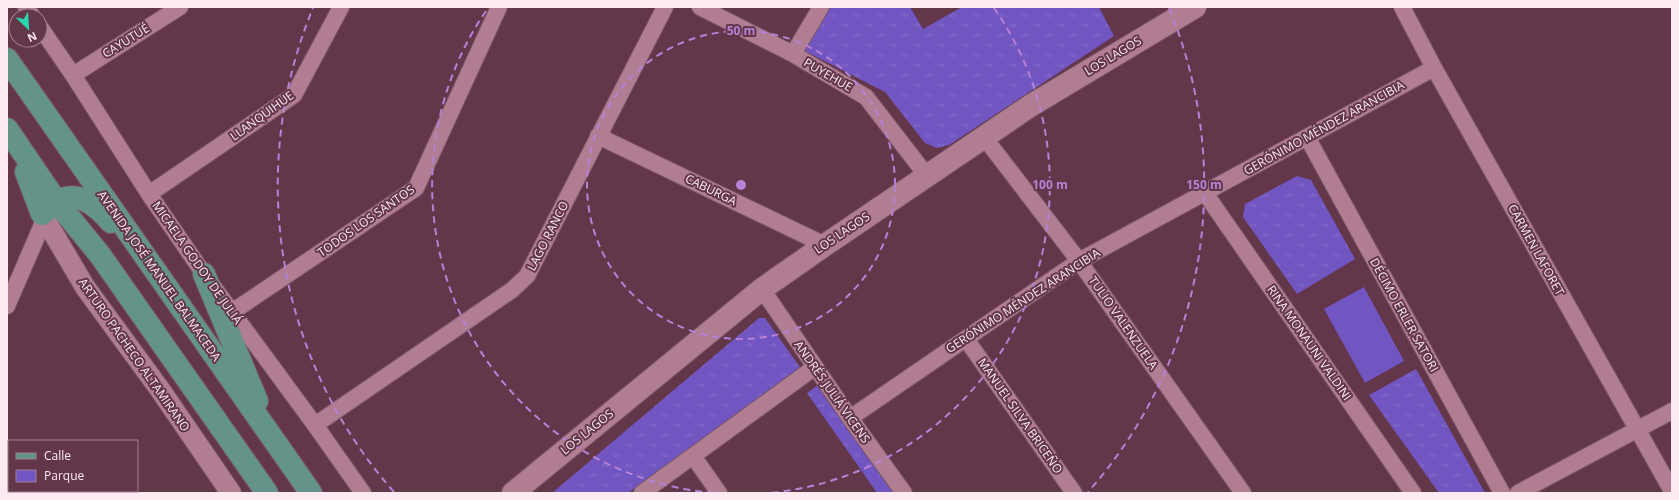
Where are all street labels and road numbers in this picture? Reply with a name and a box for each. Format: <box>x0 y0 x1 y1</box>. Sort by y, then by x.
street label: CAYUTUÉ <box>99 19 153 62</box>
street label: LOS LAGOS <box>1081 32 1144 79</box>
street label: PUYEHUE <box>801 54 856 95</box>
street label: GERÓNIMO MÉNDEZ ARANCIBIA <box>1241 76 1407 179</box>
street label: LLANQUIHUE <box>226 87 297 144</box>
street label: CABURGA <box>683 170 740 210</box>
street label: TODOS LOS SANTOS <box>314 181 418 260</box>
street label: AVENIDA JOSÉ MANUEL BALMACEDA <box>94 187 225 365</box>
street label: MICAELA GODOY DE JULIÁ <box>148 198 247 328</box>
street label: LAGO RANCO <box>523 198 572 273</box>
street label: CARMEN LAFORET <box>1504 201 1569 299</box>
street label: LOS LAGOS <box>811 208 873 257</box>
street label: GERÓNIMO MÉNDEZ ARANCIBIA <box>942 244 1104 357</box>
street label: DÉCIMO ERLER SATORI <box>1366 255 1443 375</box>
street label: TULIO VALENZUELA <box>1085 273 1162 373</box>
street label: ARTURO PACHECO ALTAMIRANO <box>75 275 194 435</box>
street label: RINA MONAUNI VALDINI <box>1263 282 1356 404</box>
street label: ANDRÉS JULIÁ VICENS <box>791 337 874 446</box>
street label: MANUEL SILVA BRICEÑO <box>974 355 1067 477</box>
street label: LOS LAGOS <box>557 405 617 458</box>

